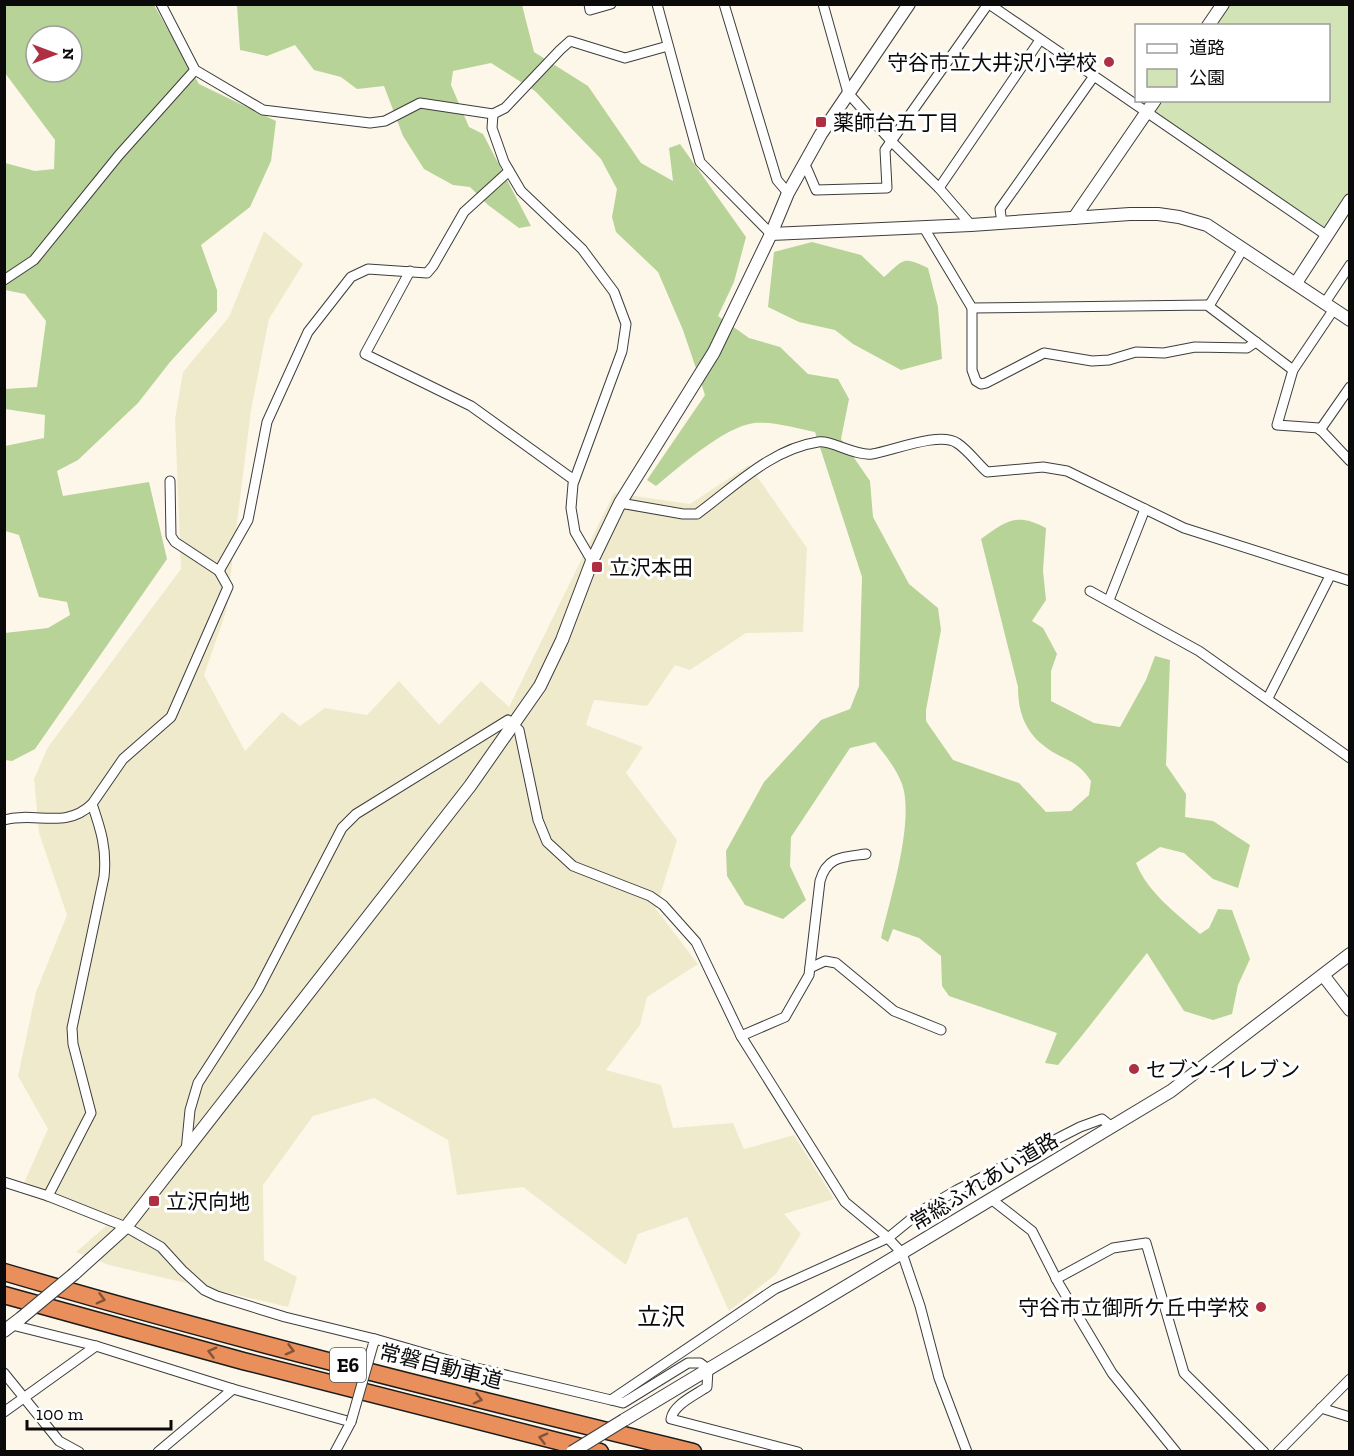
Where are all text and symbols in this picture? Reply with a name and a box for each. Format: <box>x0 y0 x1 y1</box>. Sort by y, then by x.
north arrow <box>24 24 84 84</box>
legend <box>1135 24 1330 102</box>
text: 道路 <box>1189 37 1225 59</box>
text: N <box>59 48 78 60</box>
place label: 守谷市立大井沢小学校 <box>887 50 1097 75</box>
marker: 守谷市立大井沢小学校 <box>1102 55 1116 69</box>
text: 公園 <box>1189 67 1225 89</box>
place label: 薬師台五丁目 <box>833 110 959 135</box>
marker: 薬師台五丁目 <box>814 115 828 129</box>
place label: 立沢本田 <box>609 555 693 580</box>
marker: 立沢本田 <box>590 560 604 574</box>
place label: セブン-イレブン <box>1146 1057 1300 1082</box>
marker: セブン-イレブン <box>1127 1062 1141 1076</box>
street label: 常総ふれあい道路 <box>906 1127 1062 1235</box>
place label: 立沢向地 <box>166 1189 250 1214</box>
marker: 立沢向地 <box>147 1194 161 1208</box>
one-way arrow <box>95 1292 106 1304</box>
place label: 守谷市立御所ケ丘中学校 <box>1018 1295 1249 1320</box>
marker: 守谷市立御所ケ丘中学校 <box>1254 1300 1268 1314</box>
district label: 立沢 <box>637 1302 685 1331</box>
street label: 常磐自動車道 <box>377 1339 505 1393</box>
one-way arrow <box>284 1343 294 1355</box>
one-way arrow <box>207 1347 217 1360</box>
road number: E6 <box>330 1348 366 1382</box>
one-way arrow <box>472 1392 483 1404</box>
scale bar <box>27 1393 171 1431</box>
text: 100 m <box>36 1403 84 1425</box>
one-way arrow <box>538 1432 548 1445</box>

